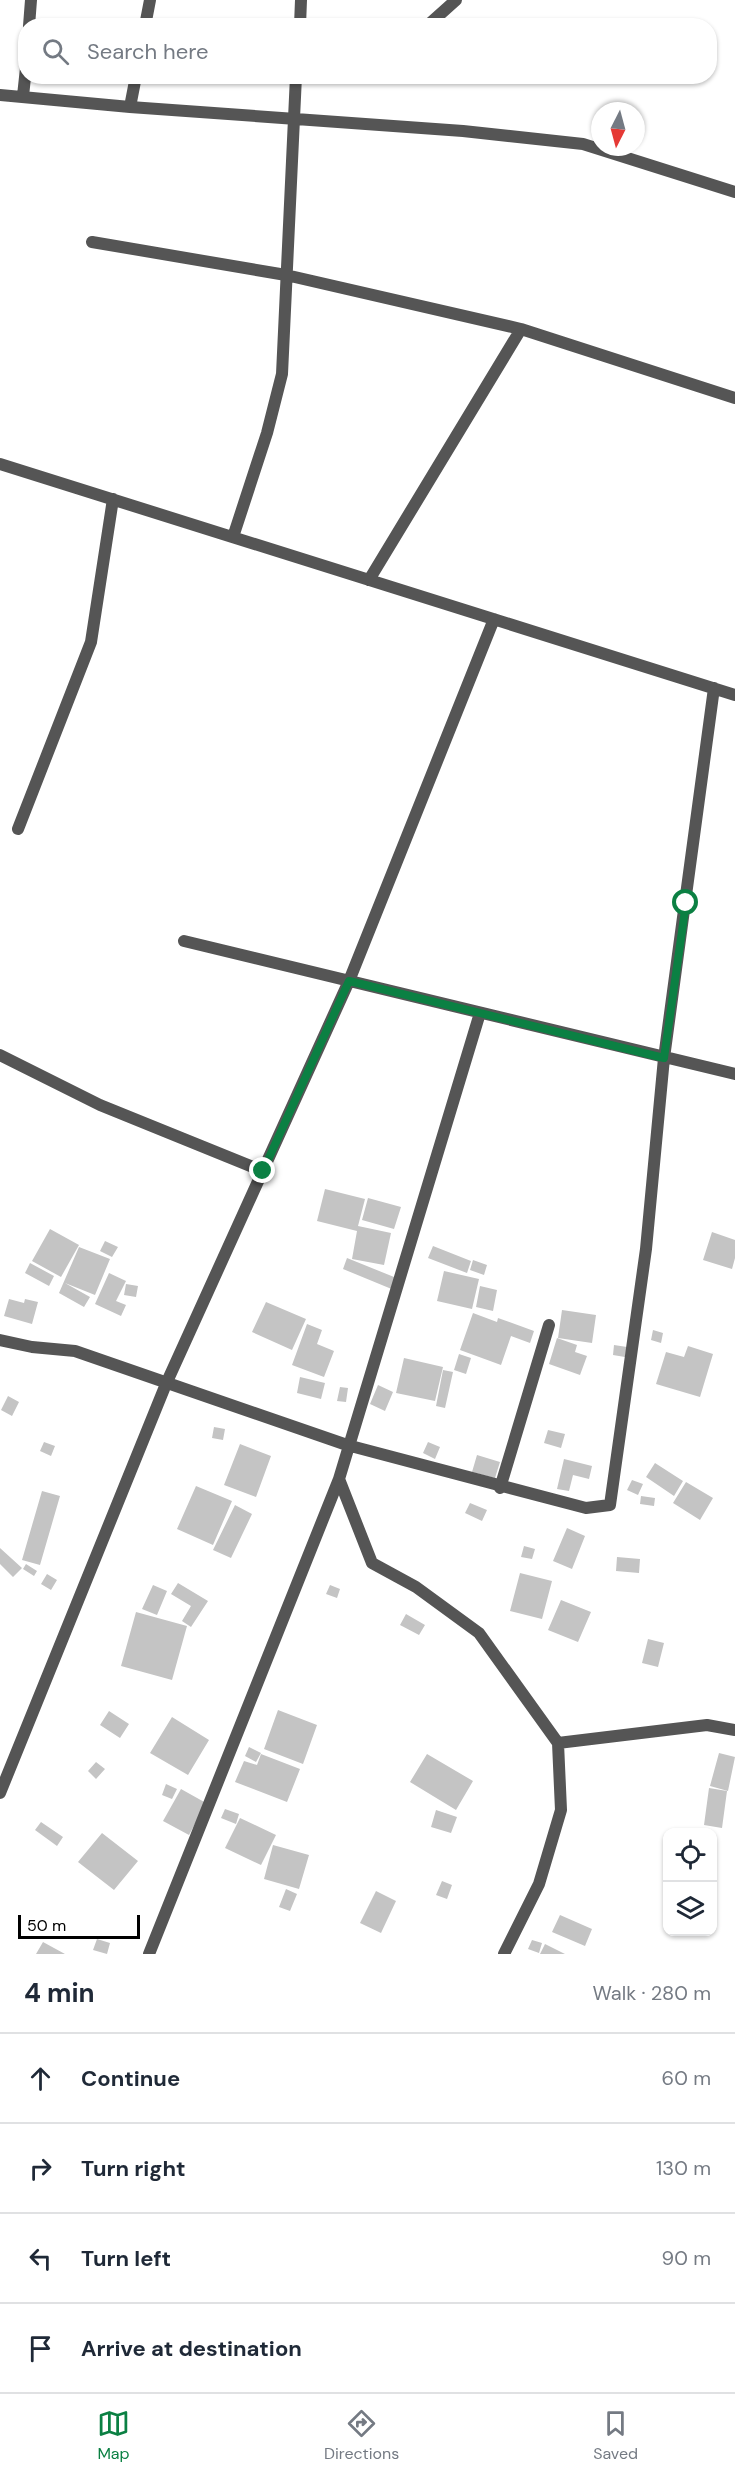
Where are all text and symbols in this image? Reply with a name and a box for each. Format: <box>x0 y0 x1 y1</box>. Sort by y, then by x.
search box <box>18 18 717 84</box>
icon: search <box>39 35 72 68</box>
text: Search here <box>87 37 208 66</box>
north arrow <box>591 102 645 156</box>
route start <box>672 889 698 915</box>
route end <box>249 1157 275 1183</box>
map controls <box>663 1828 717 1936</box>
button: locate <box>663 1828 717 1882</box>
button: layers <box>663 1882 717 1936</box>
scale bar <box>18 1912 140 1940</box>
text: 50 m <box>27 1915 66 1936</box>
text: 4 min <box>24 1976 95 2010</box>
text: Walk · 280 m <box>592 1980 711 2006</box>
icon: ahead <box>24 2062 57 2095</box>
text: Continue <box>81 2064 180 2093</box>
text: 60 m <box>662 2065 711 2091</box>
icon: right <box>24 2152 57 2185</box>
text: Turn right <box>81 2154 186 2183</box>
text: 130 m <box>656 2155 711 2181</box>
icon: left <box>24 2242 57 2275</box>
text: Turn left <box>81 2244 171 2273</box>
text: 90 m <box>662 2245 711 2271</box>
icon: arrive <box>24 2332 57 2365</box>
text: Arrive at destination <box>81 2334 302 2363</box>
tab: Map <box>97 2407 130 2464</box>
tab: Directions <box>324 2407 399 2464</box>
tab: Saved <box>593 2407 638 2464</box>

